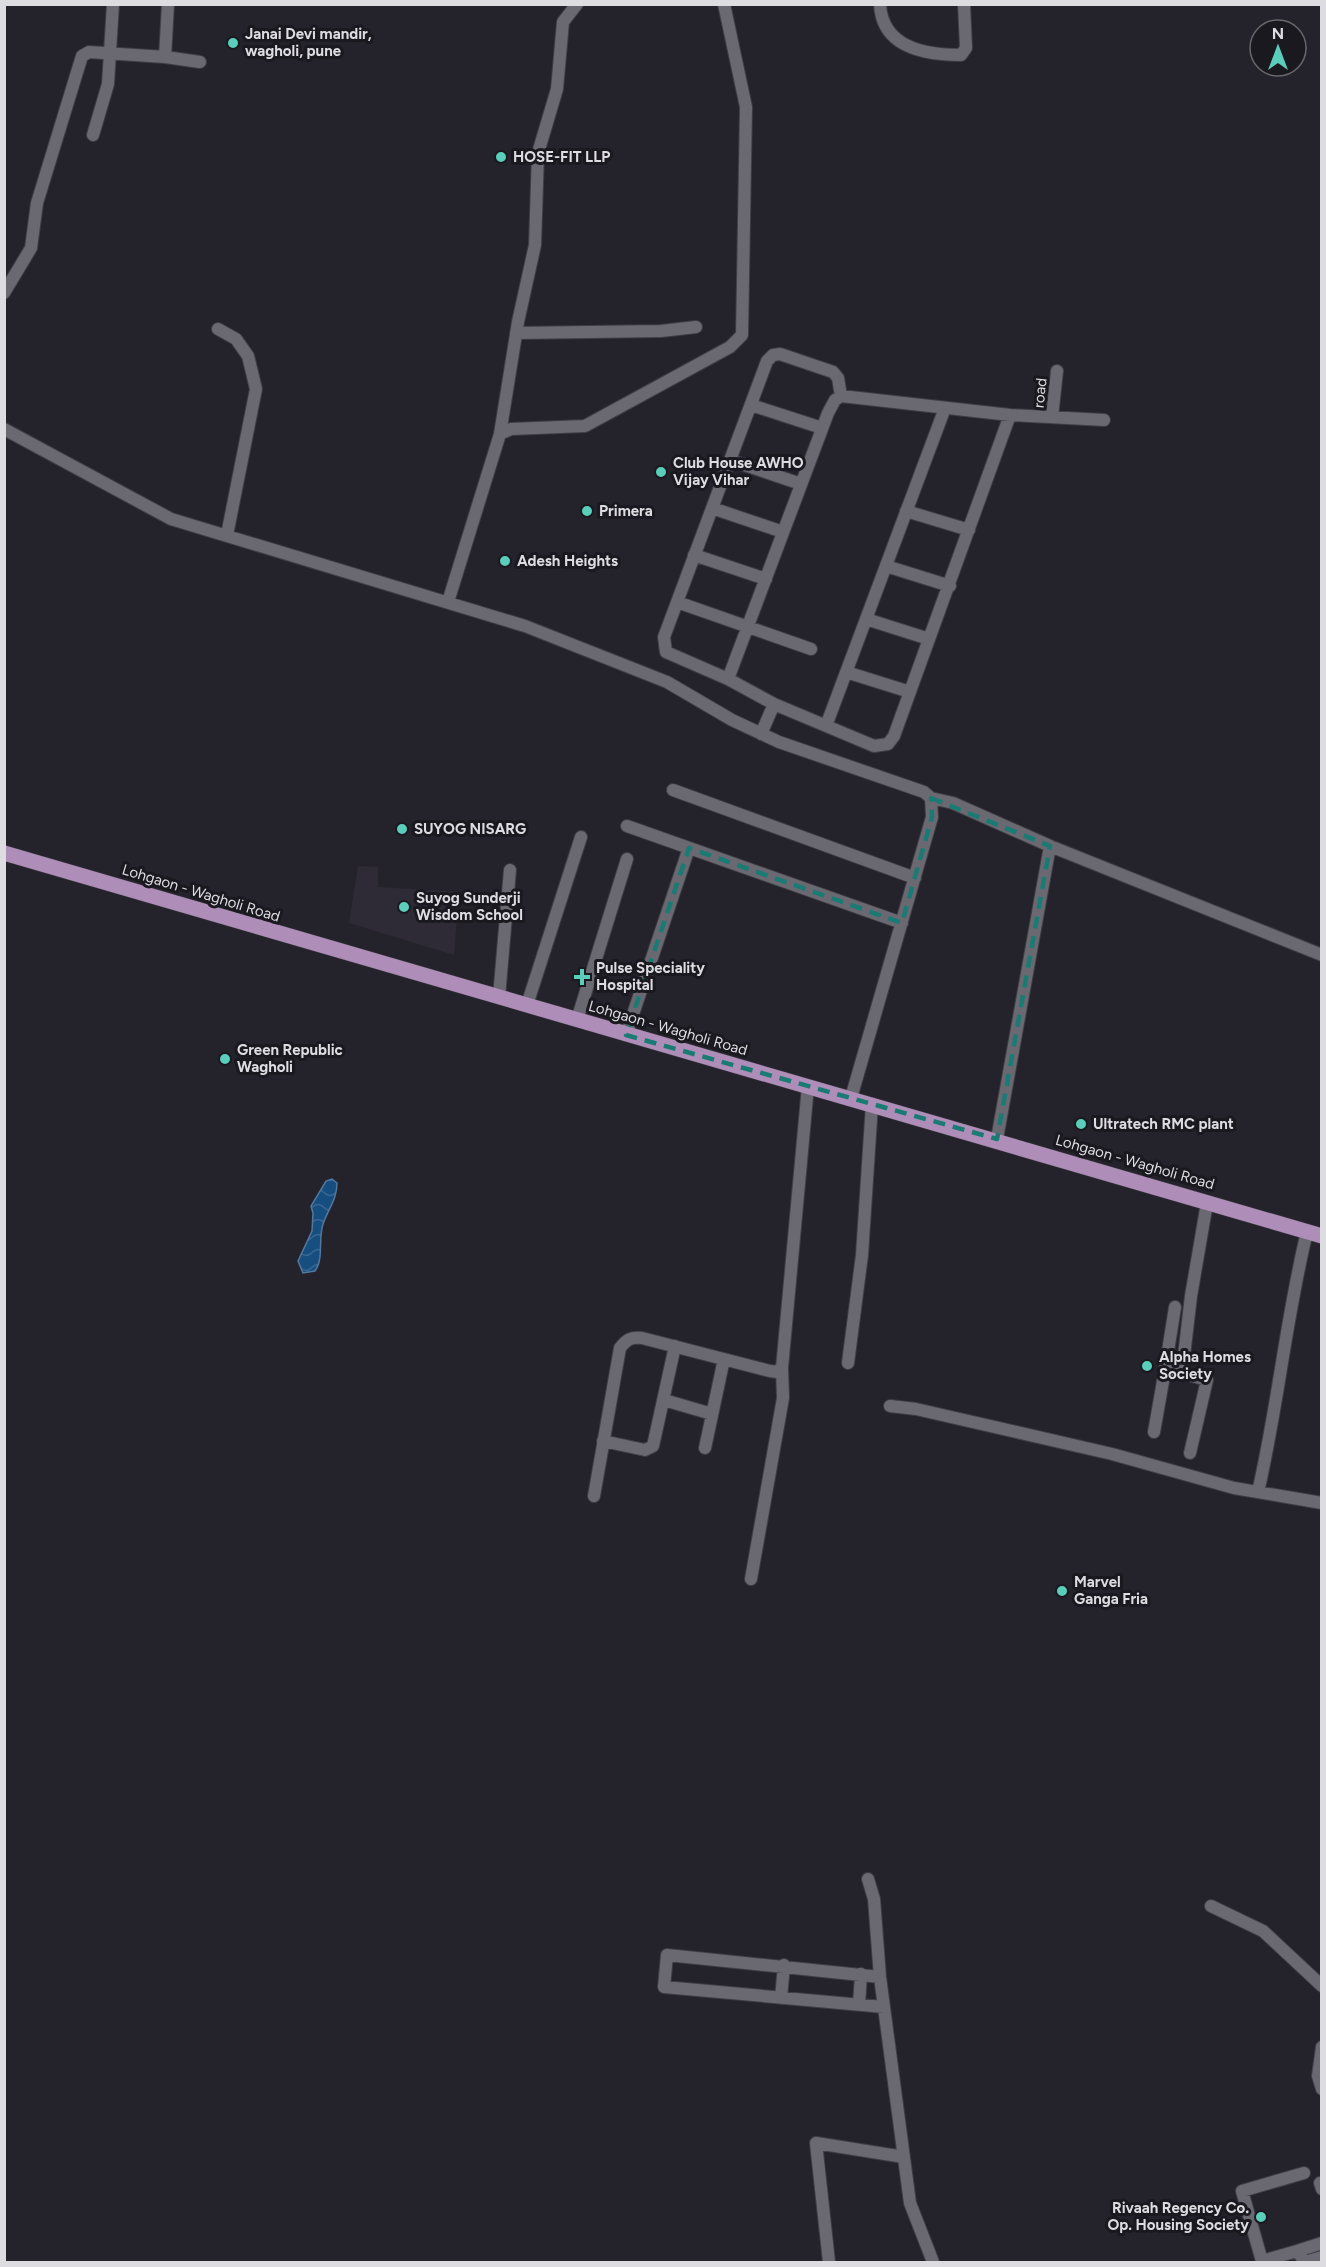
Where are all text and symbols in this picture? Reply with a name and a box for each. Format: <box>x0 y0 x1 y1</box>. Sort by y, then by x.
north arrow <box>1248 18 1308 78</box>
text: N <box>1272 24 1284 43</box>
place label: Janai Devi mandir, wagholi, pune <box>245 25 372 60</box>
marker: Janai Devi mandir, wagholi, pune <box>226 36 240 50</box>
place label: HOSE-FIT LLP <box>513 148 610 166</box>
marker: HOSE-FIT LLP <box>494 150 508 164</box>
street label: road <box>1029 377 1051 409</box>
place label: Club House AWHO Vijay Vihar <box>673 454 804 489</box>
marker: Club House AWHO Vijay Vihar <box>654 465 668 479</box>
place label: Primera <box>599 502 653 520</box>
marker: Primera <box>580 504 594 518</box>
place label: Adesh Heights <box>517 552 618 570</box>
marker: Adesh Heights <box>498 554 512 568</box>
place label: SUYOG NISARG <box>414 820 526 838</box>
marker: SUYOG NISARG <box>395 822 409 836</box>
street label: Lohgaon - Wagholi Road <box>120 860 282 926</box>
place label: Suyog Sunderji Wisdom School <box>416 889 523 924</box>
marker: Suyog Sunderji Wisdom School <box>397 900 411 914</box>
place label: Pulse Speciality Hospital <box>596 959 705 994</box>
marker: Pulse Speciality Hospital <box>573 968 591 986</box>
street label: Lohgaon - Wagholi Road <box>587 997 749 1059</box>
place label: Green Republic Wagholi <box>237 1041 343 1076</box>
marker: Green Republic Wagholi <box>218 1052 232 1066</box>
place label: Ultratech RMC plant <box>1093 1115 1234 1133</box>
marker: Ultratech RMC plant <box>1074 1117 1088 1131</box>
street label: Lohgaon - Wagholi Road <box>1054 1131 1216 1193</box>
place label: Alpha Homes Society <box>1159 1348 1251 1383</box>
marker: Alpha Homes Society <box>1140 1359 1154 1373</box>
place label: Marvel Ganga Fria <box>1074 1573 1148 1608</box>
marker: Marvel Ganga Fria <box>1055 1584 1069 1598</box>
place label: Rivaah Regency Co. Op. Housing Society <box>1107 2199 1249 2234</box>
marker: Rivaah Regency Co. Op. Housing Society <box>1254 2210 1268 2224</box>

